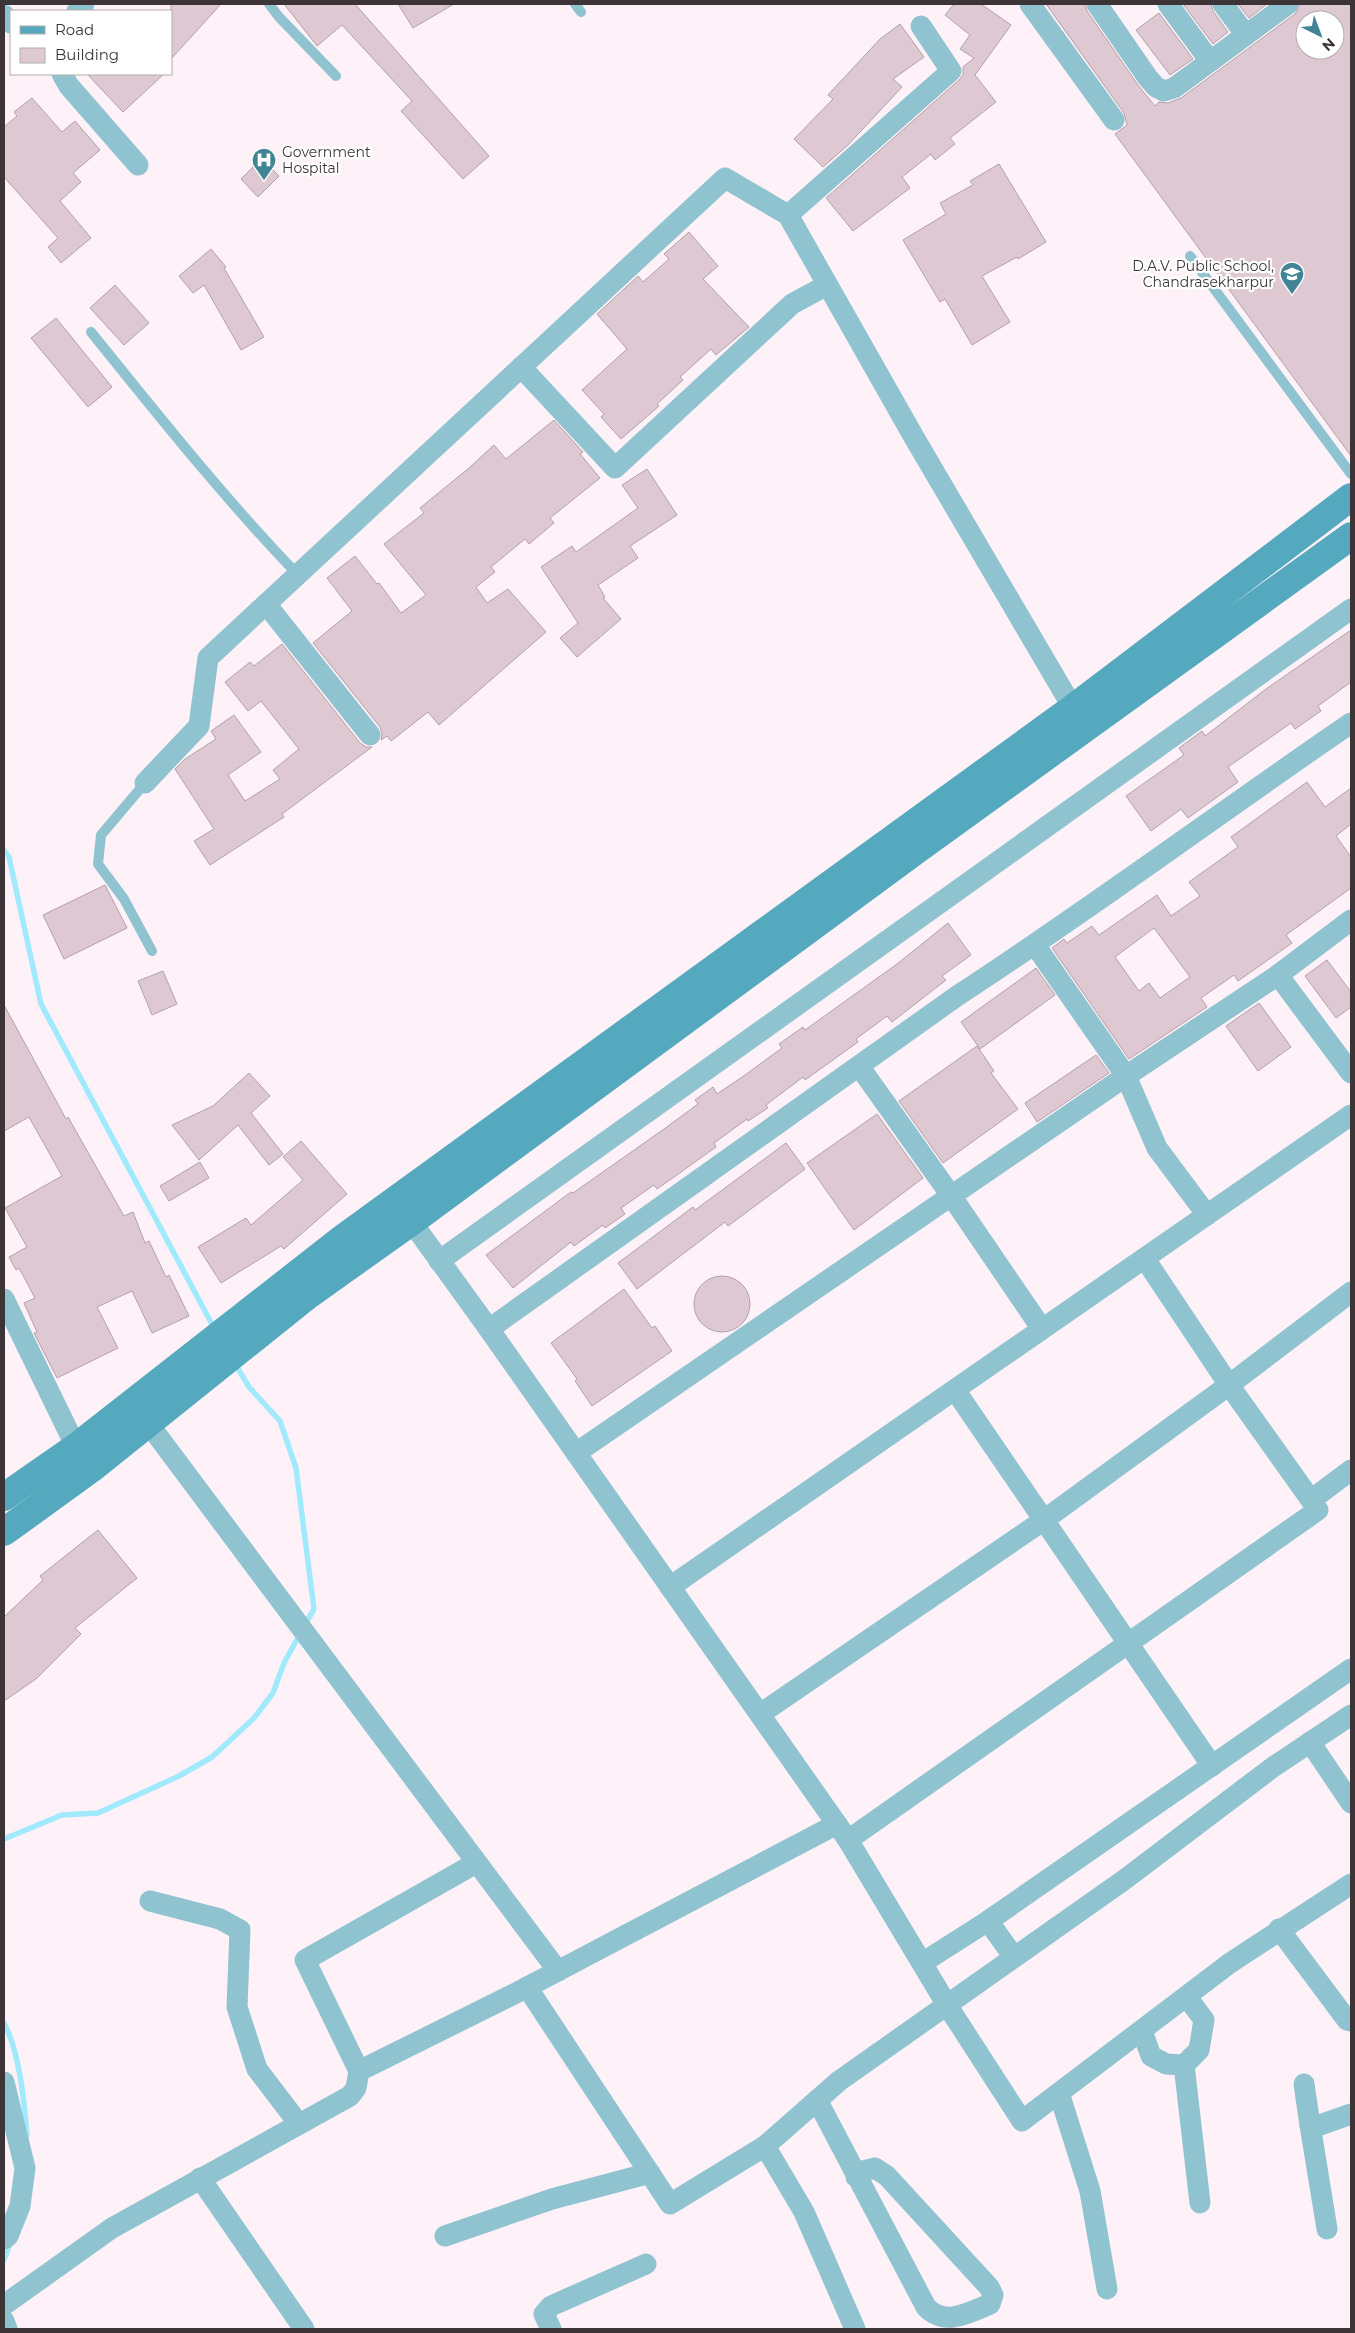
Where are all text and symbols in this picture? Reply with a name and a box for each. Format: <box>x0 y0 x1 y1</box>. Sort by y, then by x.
legend <box>10 10 172 75</box>
north arrow <box>1295 10 1345 60</box>
text: Road <box>55 20 94 39</box>
text: N <box>1318 34 1339 55</box>
text: Building <box>55 45 119 64</box>
place label: Government Hospital <box>282 143 371 177</box>
hospital icon: Government Hospital <box>251 147 277 181</box>
place label: D.A.V. Public School, Chandrasekharpur <box>1132 257 1274 291</box>
school or university icon: D.A.V. Public School, Chandrasekharpur <box>1279 261 1305 295</box>

